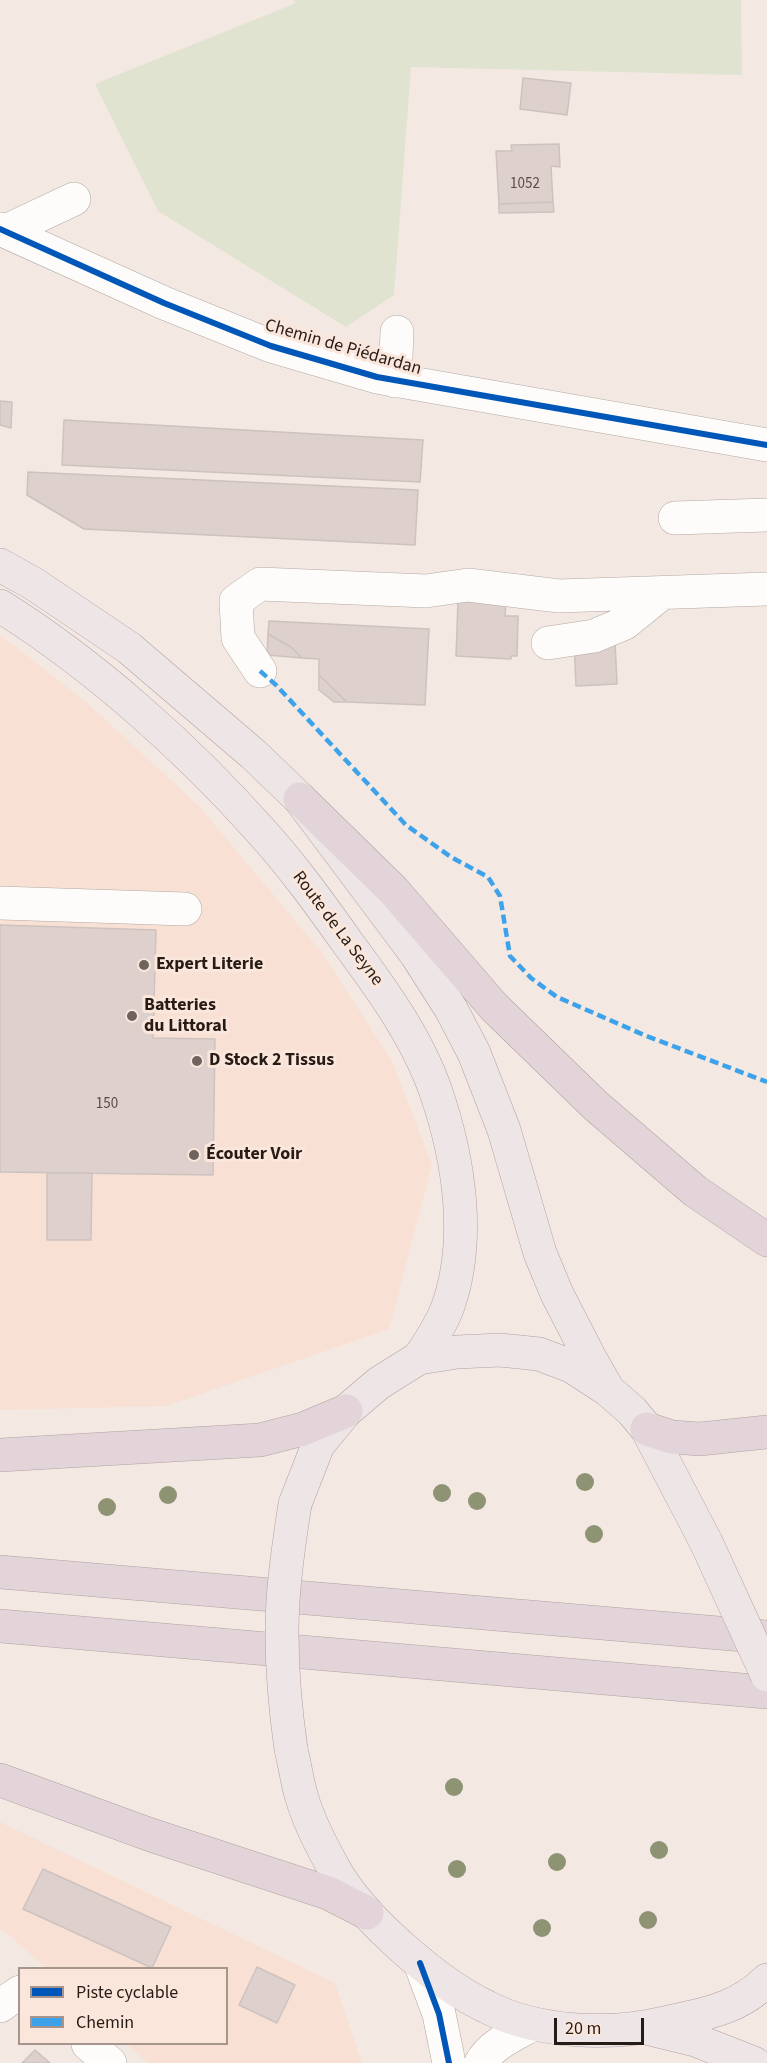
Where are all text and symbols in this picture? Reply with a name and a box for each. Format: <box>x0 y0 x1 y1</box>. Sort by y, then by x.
house number: 1052 <box>510 176 540 194</box>
street label: Chemin de Piédardan <box>262 315 424 381</box>
street label: Route de La Seyne <box>287 868 387 990</box>
place label: Expert Literie <box>156 954 263 976</box>
marker: Expert Literie <box>137 958 151 972</box>
place label: Batteries du Littoral <box>144 995 227 1038</box>
marker: Batteries du Littoral <box>125 1009 139 1023</box>
place label: D Stock 2 Tissus <box>209 1050 334 1072</box>
marker: D Stock 2 Tissus <box>190 1054 204 1068</box>
house number: 150 <box>96 1096 118 1114</box>
place label: Écouter Voir <box>206 1144 302 1166</box>
marker: Écouter Voir <box>187 1148 201 1162</box>
legend <box>18 1967 228 2045</box>
text: Piste cyclable <box>76 1980 178 2005</box>
scale bar <box>557 2006 647 2044</box>
text: Chemin <box>76 2010 134 2035</box>
text: 20 m <box>565 2016 601 2041</box>

